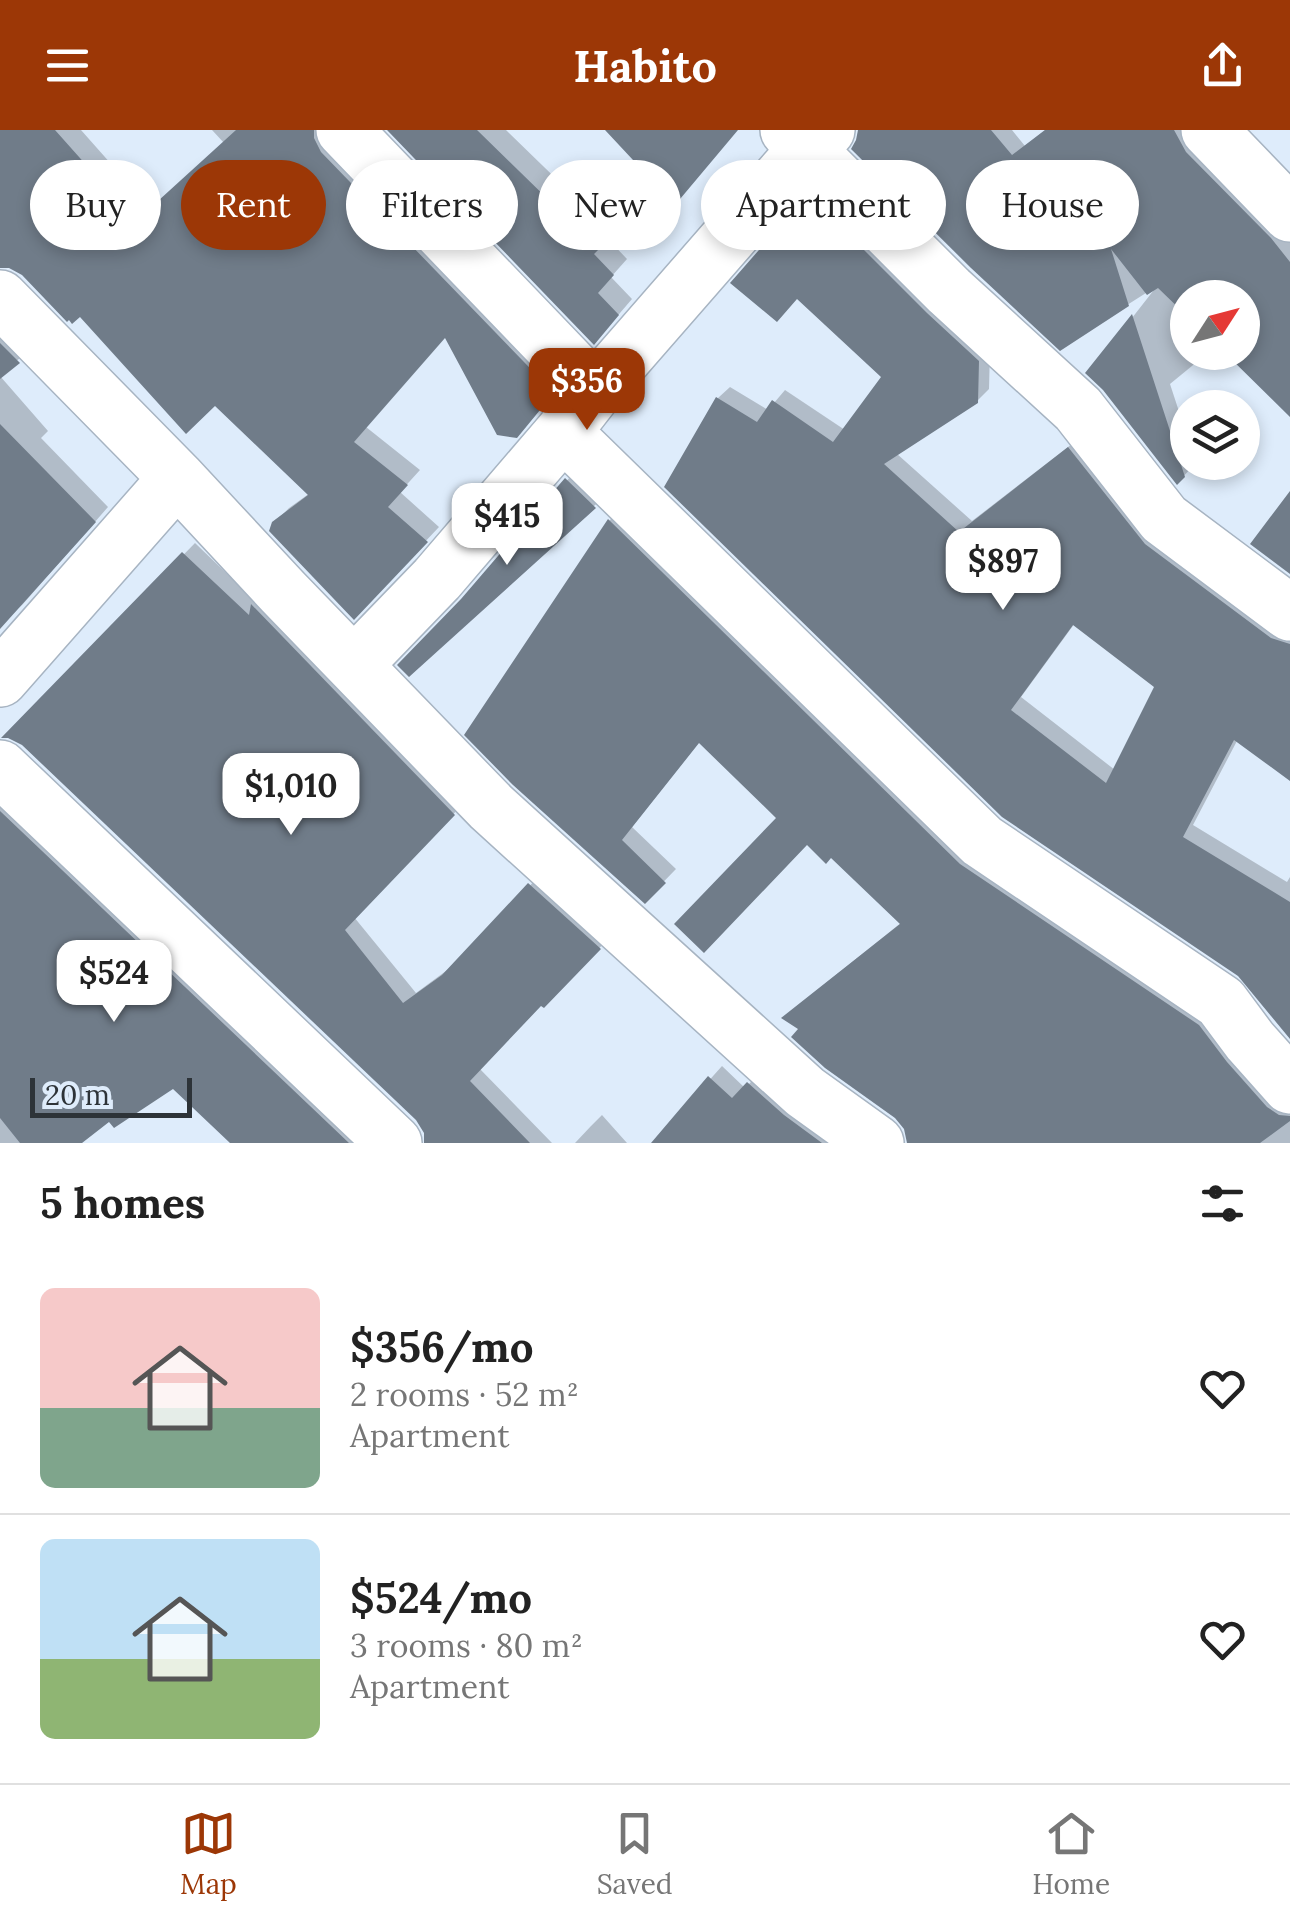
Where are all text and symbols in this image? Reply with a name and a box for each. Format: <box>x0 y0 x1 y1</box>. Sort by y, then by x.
text: Habito <box>573 37 717 94</box>
icon: menu <box>40 38 95 93</box>
icon: share <box>1195 38 1250 93</box>
chip: Buy <box>30 160 161 250</box>
chip: Rent <box>181 160 326 250</box>
chip: Filters <box>346 160 518 250</box>
chip: New <box>538 160 681 250</box>
chip: Apartment <box>701 160 946 250</box>
chip: House <box>966 160 1139 250</box>
north arrow <box>1170 280 1260 370</box>
map controls <box>1170 280 1260 480</box>
pin: $356 <box>528 348 646 433</box>
text: $356 <box>551 360 623 401</box>
button: layers <box>1170 390 1260 480</box>
pin: $415 <box>448 483 566 568</box>
text: $415 <box>474 495 540 536</box>
pin: $897 <box>944 528 1062 613</box>
text: $897 <box>968 540 1038 581</box>
pin: $1,010 <box>210 753 372 838</box>
text: $1,010 <box>244 765 338 806</box>
pin: $524 <box>55 940 173 1025</box>
text: $524 <box>79 952 149 993</box>
scale bar <box>30 1073 192 1118</box>
text: 20 m <box>45 1077 110 1113</box>
text: 5 homes <box>40 1176 205 1230</box>
icon: filters <box>1195 1176 1250 1231</box>
text: $356/mo <box>350 1320 533 1374</box>
icon: home <box>120 1328 240 1448</box>
icon: heart <box>1195 1361 1250 1416</box>
text: 2 rooms · 52 m² <box>350 1374 579 1415</box>
text: Apartment <box>350 1415 510 1456</box>
text: $524/mo <box>350 1571 532 1625</box>
icon: home <box>120 1579 240 1699</box>
icon: heart <box>1195 1612 1250 1667</box>
text: 3 rooms · 80 m² <box>350 1625 583 1666</box>
text: Apartment <box>350 1666 510 1707</box>
tab: Map <box>180 1806 237 1902</box>
tab: Saved <box>597 1806 672 1902</box>
tab: Home <box>1032 1806 1110 1902</box>

